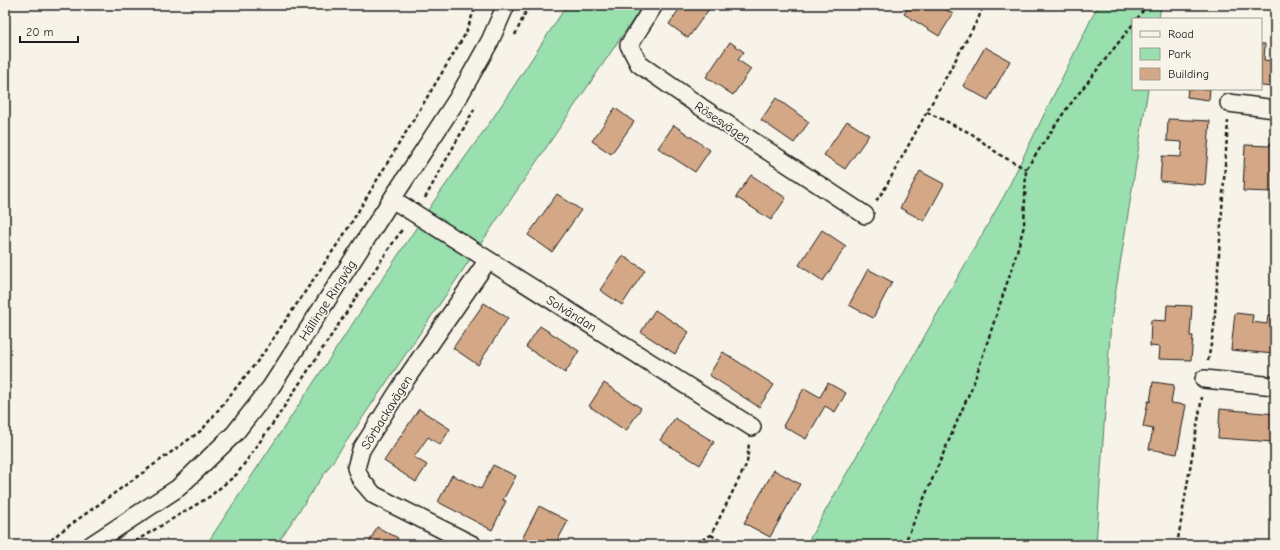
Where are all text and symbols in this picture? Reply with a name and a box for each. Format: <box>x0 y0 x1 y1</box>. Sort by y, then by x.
scale bar <box>20 18 78 44</box>
legend <box>1132 18 1262 90</box>
text: 20 m <box>26 25 54 39</box>
text: Road <box>1168 27 1194 41</box>
text: Park <box>1168 47 1191 61</box>
text: Building <box>1168 67 1209 81</box>
street label: Rösesvägen <box>692 98 754 147</box>
street label: Hällinge Ringväg <box>296 257 359 343</box>
street label: Solvändan <box>544 292 600 335</box>
street label: Sörbackavägen <box>358 373 415 452</box>

